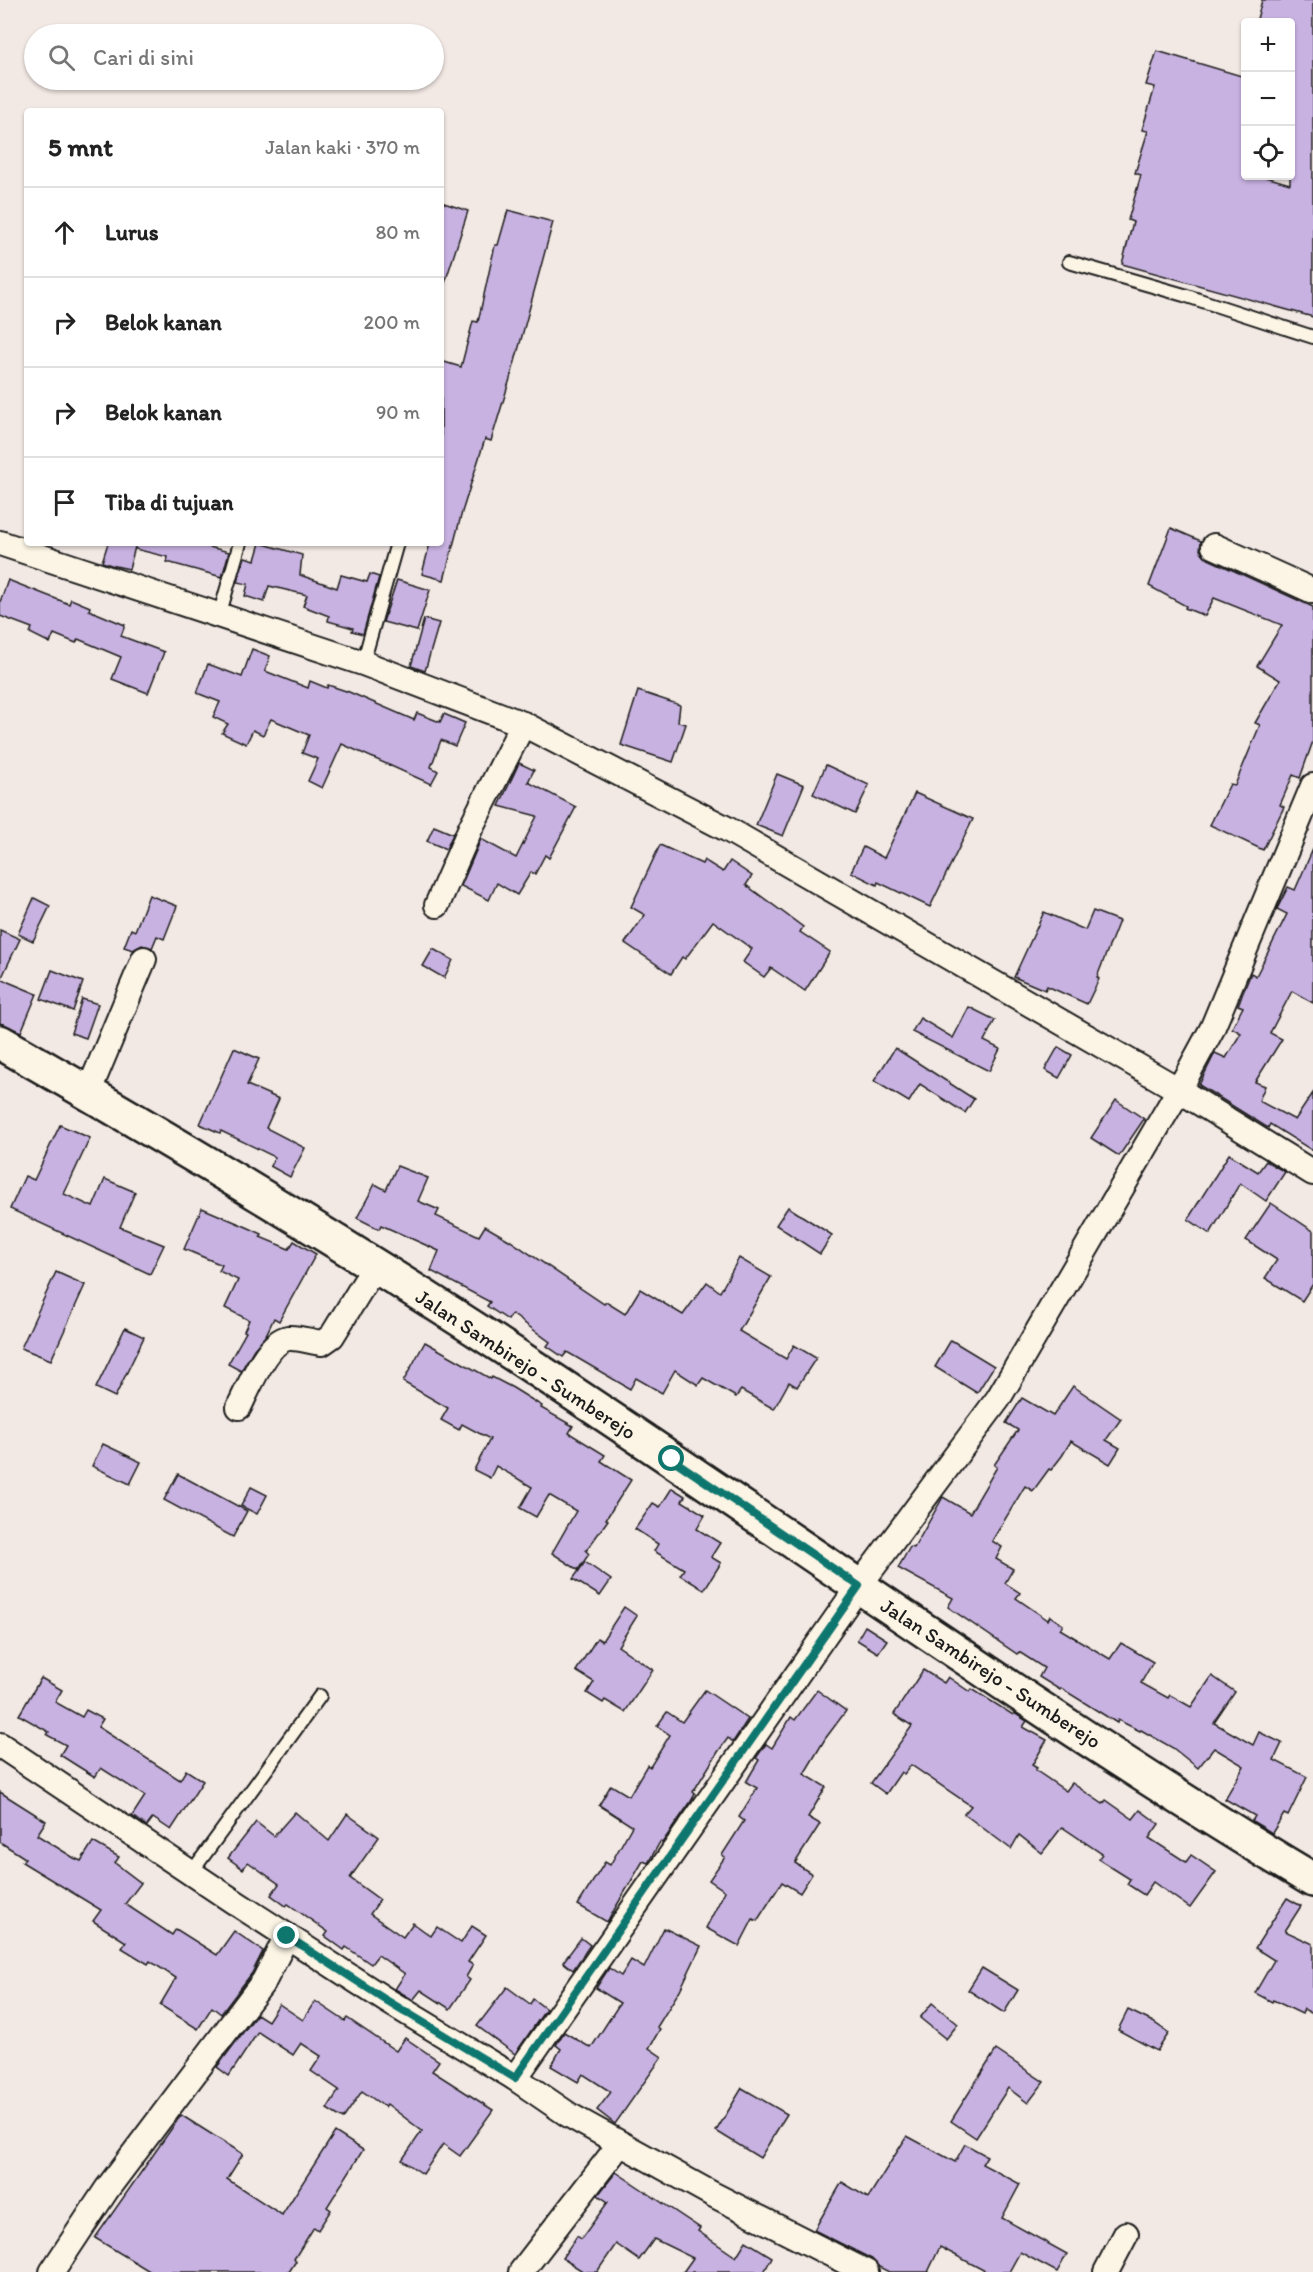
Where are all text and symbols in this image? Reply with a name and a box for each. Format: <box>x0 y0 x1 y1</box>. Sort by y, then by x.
map controls <box>1241 18 1295 180</box>
button: + <box>1241 18 1295 72</box>
search box <box>24 24 444 90</box>
icon: search <box>45 41 78 74</box>
text: Cari di sini <box>93 44 194 71</box>
button: − <box>1241 72 1295 126</box>
button: locate <box>1241 126 1295 180</box>
text: 5 mnt <box>48 131 113 163</box>
text: Jalan kaki · 370 m <box>265 135 420 159</box>
icon: ahead <box>48 216 81 249</box>
text: Lurus <box>105 219 159 246</box>
text: 80 m <box>375 220 420 244</box>
icon: right <box>48 306 81 339</box>
text: Belok kanan <box>105 309 222 336</box>
text: 200 m <box>364 310 420 334</box>
icon: right <box>48 396 81 429</box>
text: Belok kanan <box>105 399 222 426</box>
text: 90 m <box>376 400 420 424</box>
icon: arrive <box>48 486 81 519</box>
text: Tiba di tujuan <box>105 489 234 516</box>
street label: Jalan Sambirejo - Sumberejo <box>411 1283 641 1445</box>
route start <box>658 1445 684 1471</box>
street label: Jalan Sambirejo - Sumberejo <box>876 1592 1106 1754</box>
route end <box>273 1922 299 1948</box>

